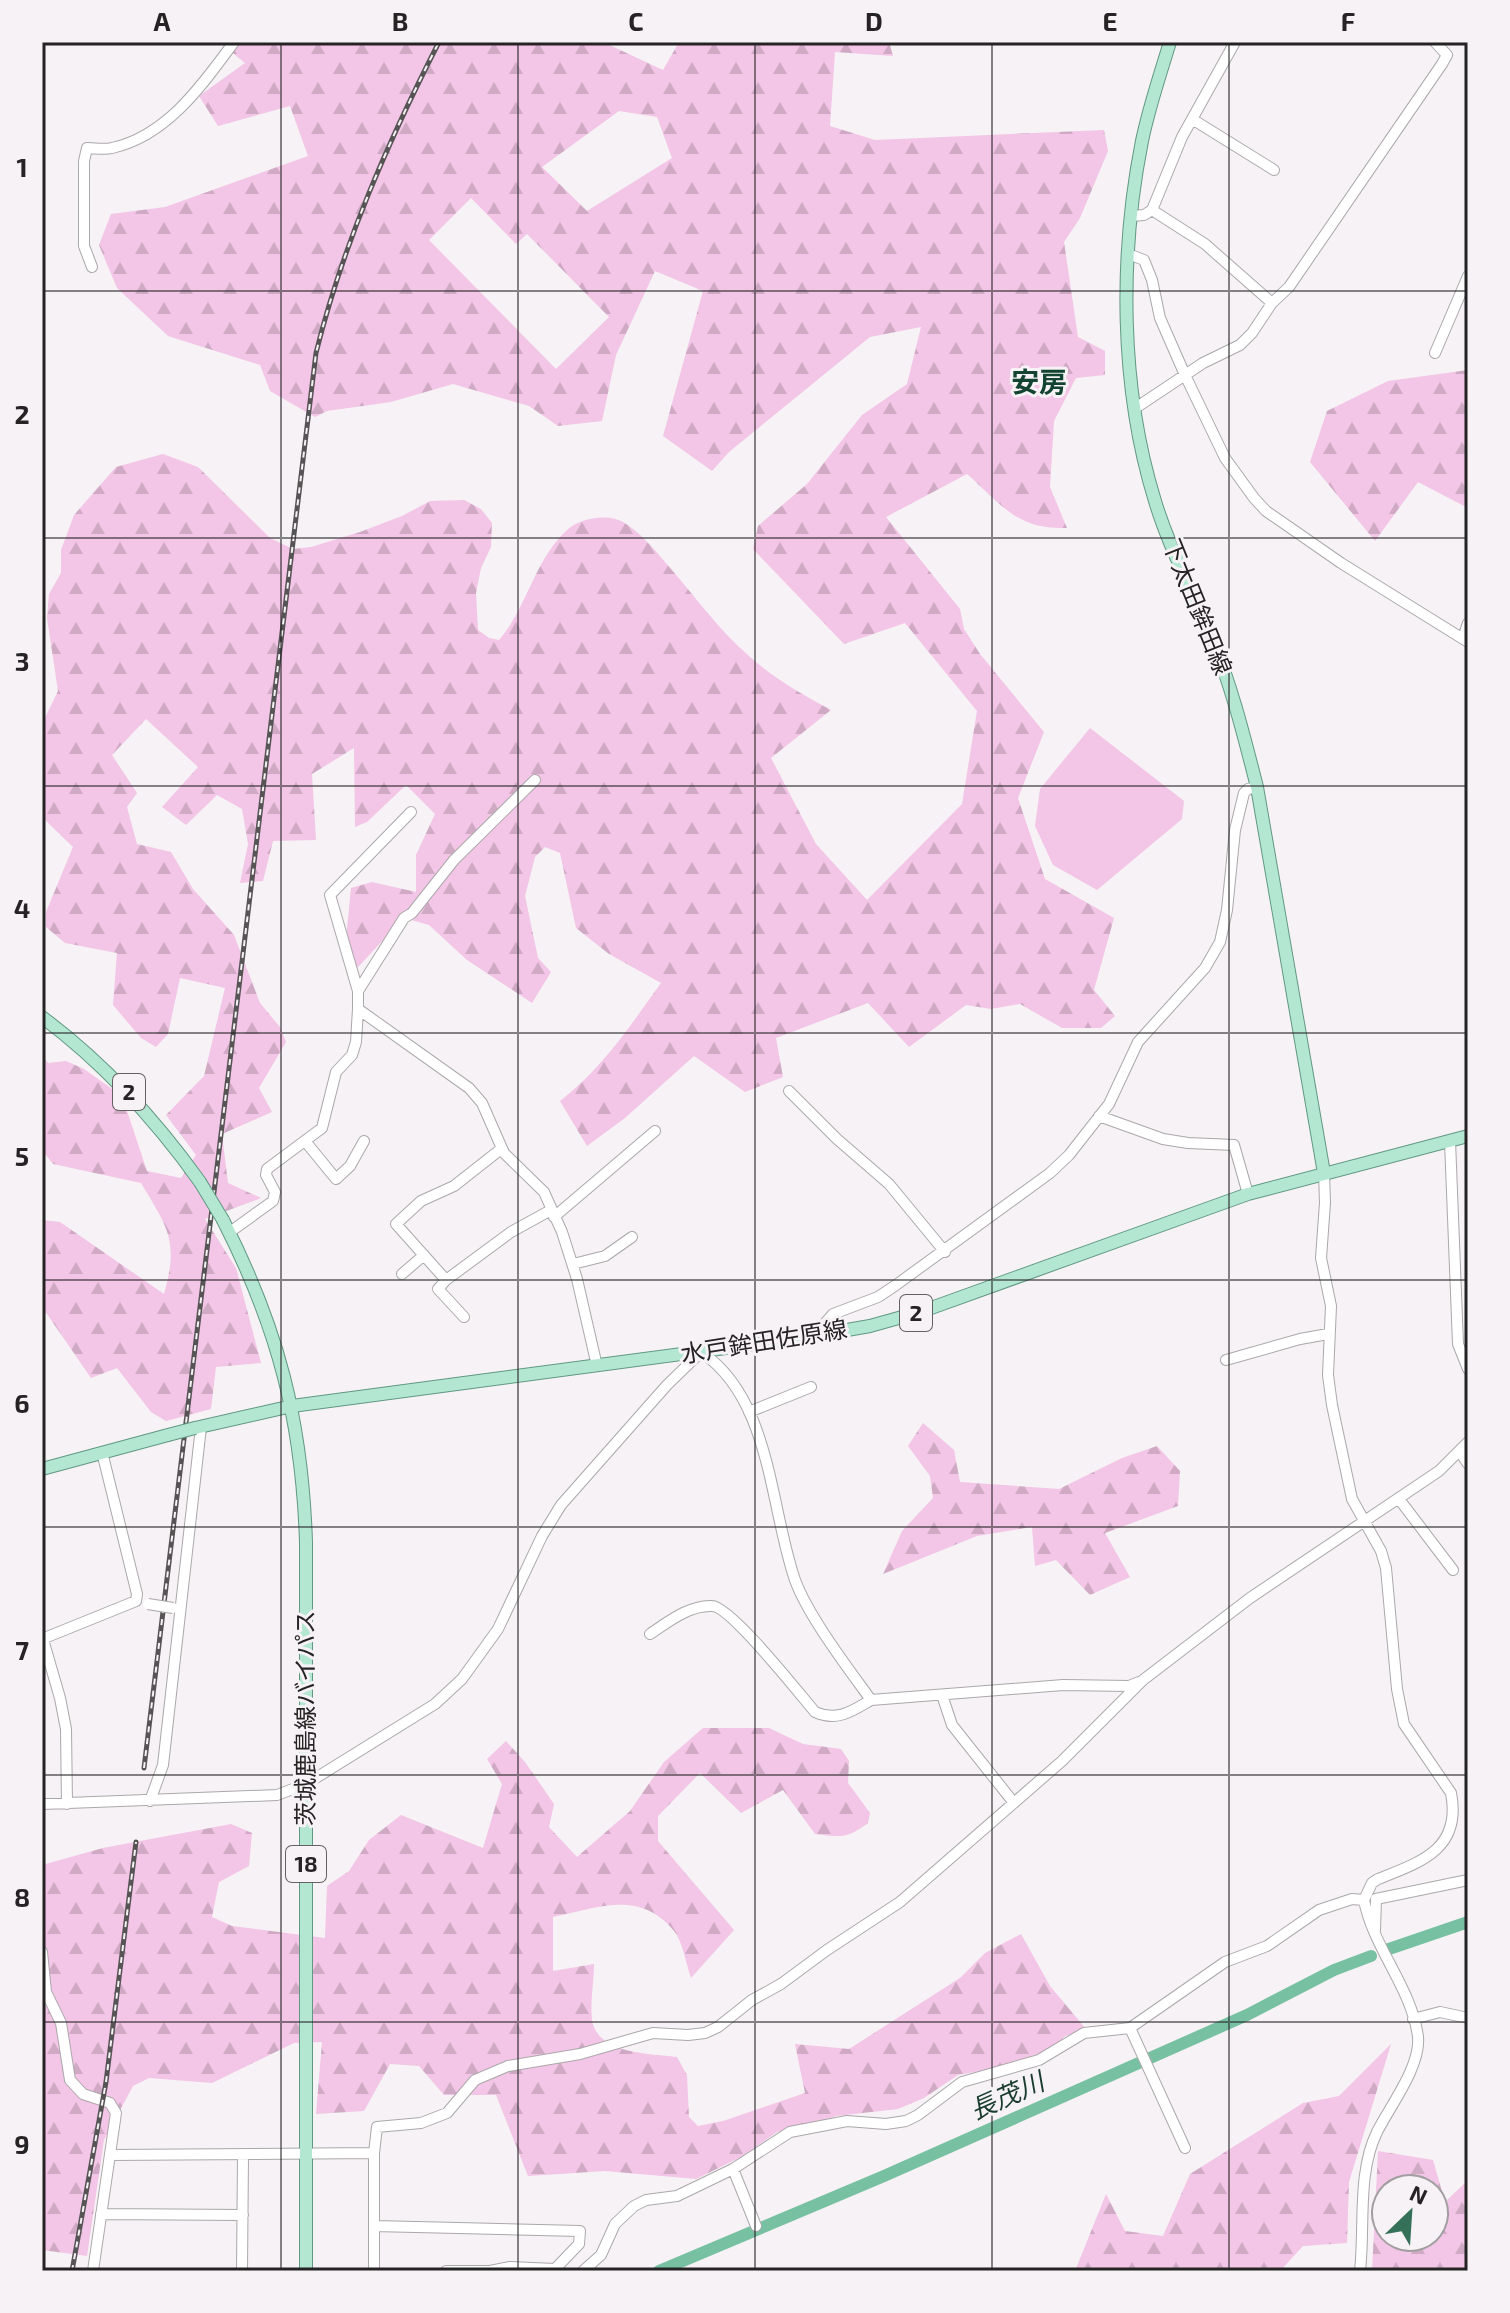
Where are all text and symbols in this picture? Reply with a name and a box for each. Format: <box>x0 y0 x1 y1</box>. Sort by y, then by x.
text: A <box>154 5 171 36</box>
text: B <box>392 5 408 36</box>
text: C <box>628 5 644 36</box>
text: D <box>865 5 883 36</box>
text: E <box>1102 5 1118 36</box>
text: F <box>1341 5 1355 36</box>
text: 1 <box>16 151 28 182</box>
district label: 安房 <box>1011 364 1067 398</box>
text: 2 <box>14 398 30 429</box>
street label: 下太田鉾田線 <box>1158 534 1239 679</box>
text: 3 <box>15 645 29 676</box>
text: 4 <box>14 892 30 923</box>
road number: 2 <box>113 1074 145 1110</box>
text: 5 <box>15 1140 29 1171</box>
road number: 2 <box>900 1295 932 1331</box>
street label: 水戸鉾田佐原線 <box>679 1313 849 1368</box>
text: 6 <box>14 1387 30 1418</box>
street label: 茨城鹿島線バイパス <box>290 1610 319 1826</box>
text: 7 <box>15 1634 29 1665</box>
road number: 18 <box>286 1846 326 1882</box>
text: 8 <box>14 1881 30 1912</box>
water label: 長茂川 <box>964 2063 1051 2125</box>
text: 9 <box>14 2128 30 2159</box>
north arrow <box>1370 2173 1450 2253</box>
text: N <box>1406 2179 1432 2209</box>

